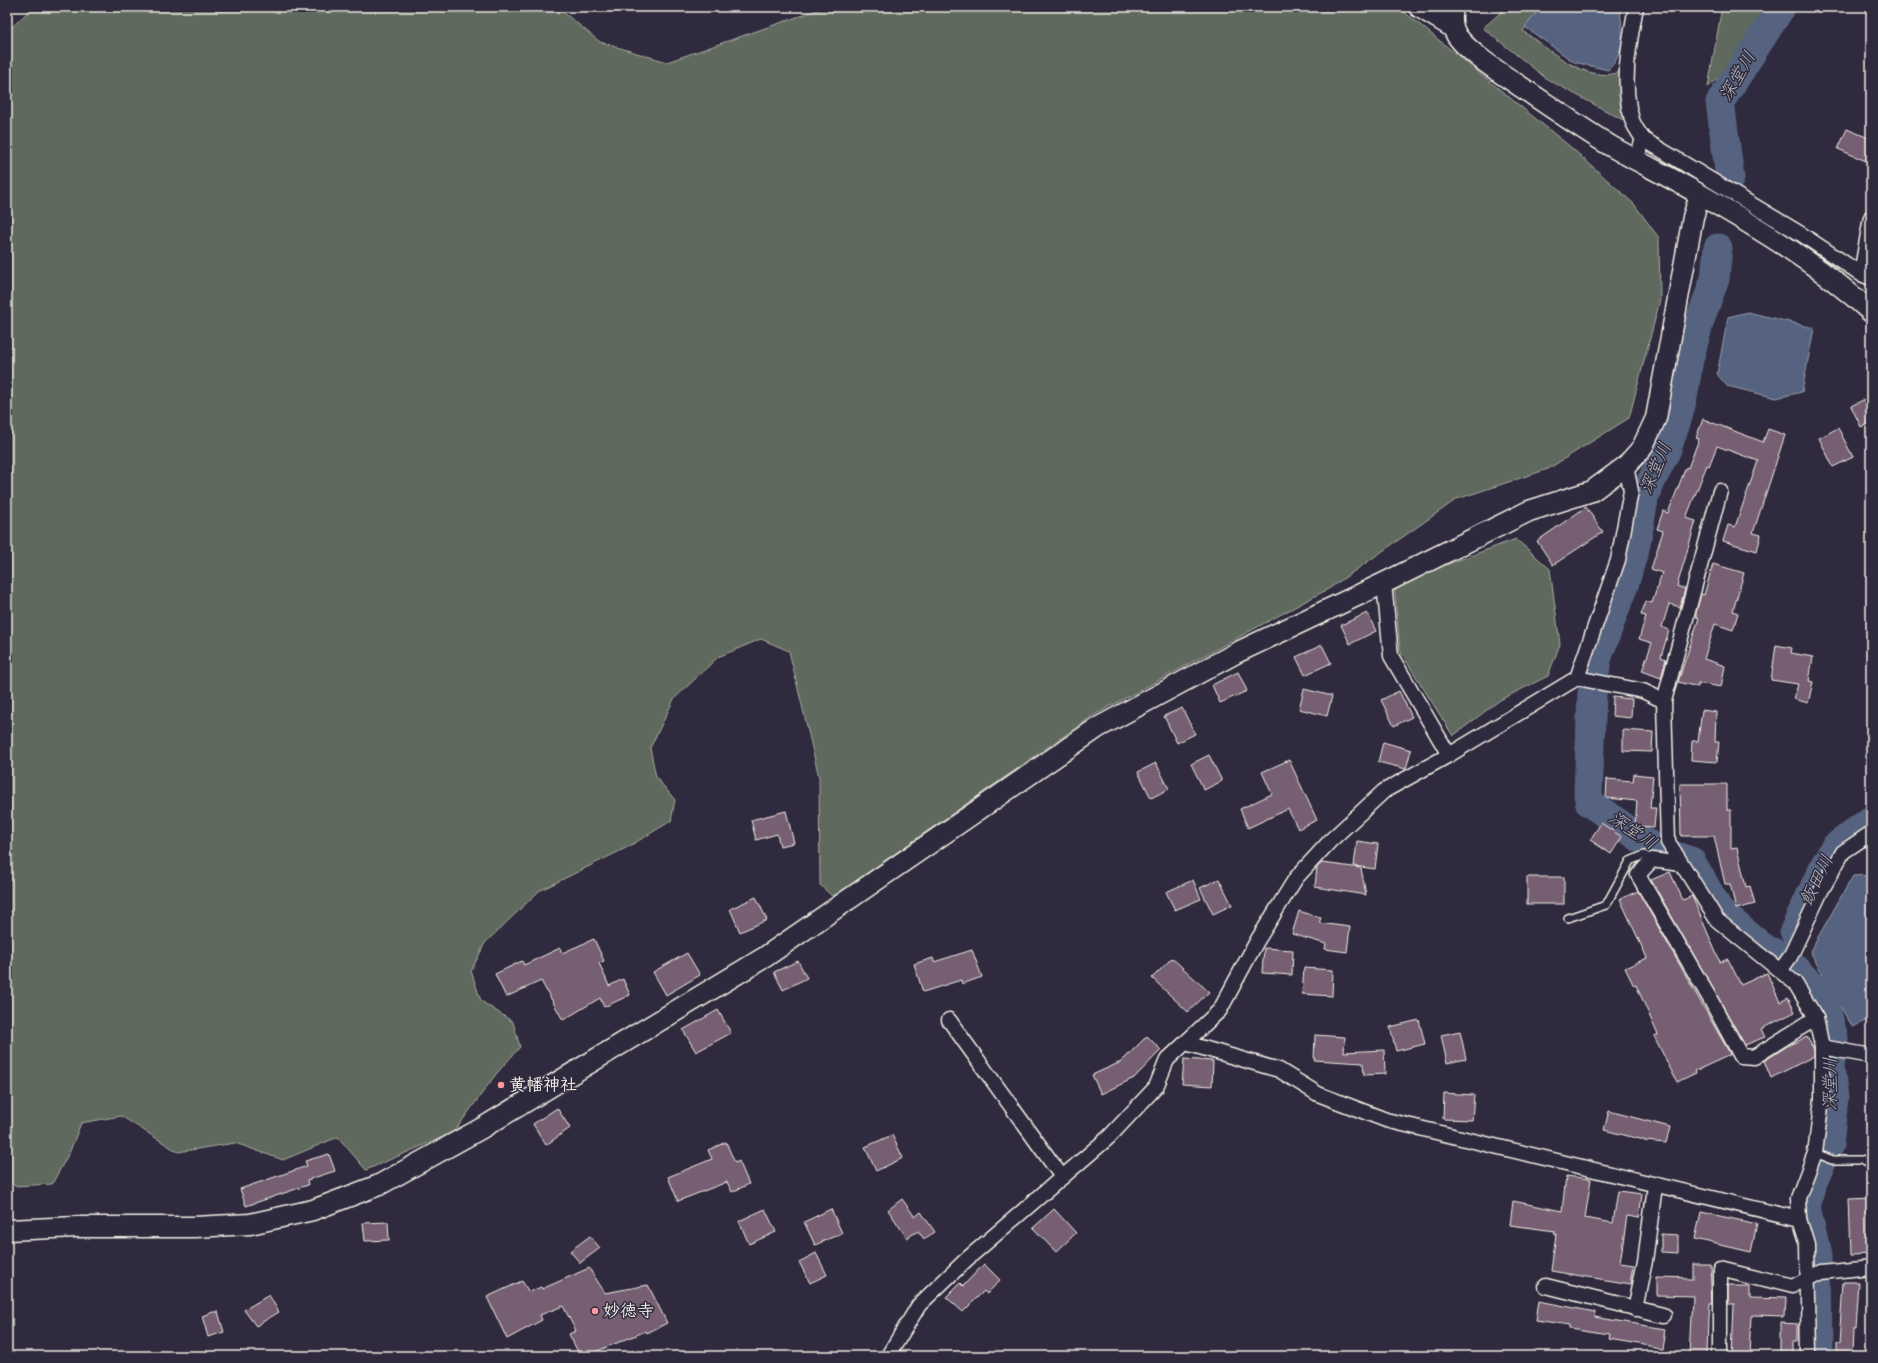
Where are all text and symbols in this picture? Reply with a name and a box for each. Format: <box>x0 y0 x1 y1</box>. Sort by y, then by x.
water label: 深堂川 <box>1714 47 1764 107</box>
water label: 深堂川 <box>1634 439 1680 499</box>
water label: 深堂川 <box>1602 806 1662 858</box>
water label: 飯田川 <box>1794 851 1842 911</box>
water label: 深堂川 <box>1819 1057 1845 1111</box>
place label: 黄幡神社 <box>509 1073 577 1098</box>
marker: 黄幡神社 <box>496 1080 506 1090</box>
place label: 妙徳寺 <box>603 1299 654 1324</box>
marker: 妙徳寺 <box>590 1306 600 1316</box>

